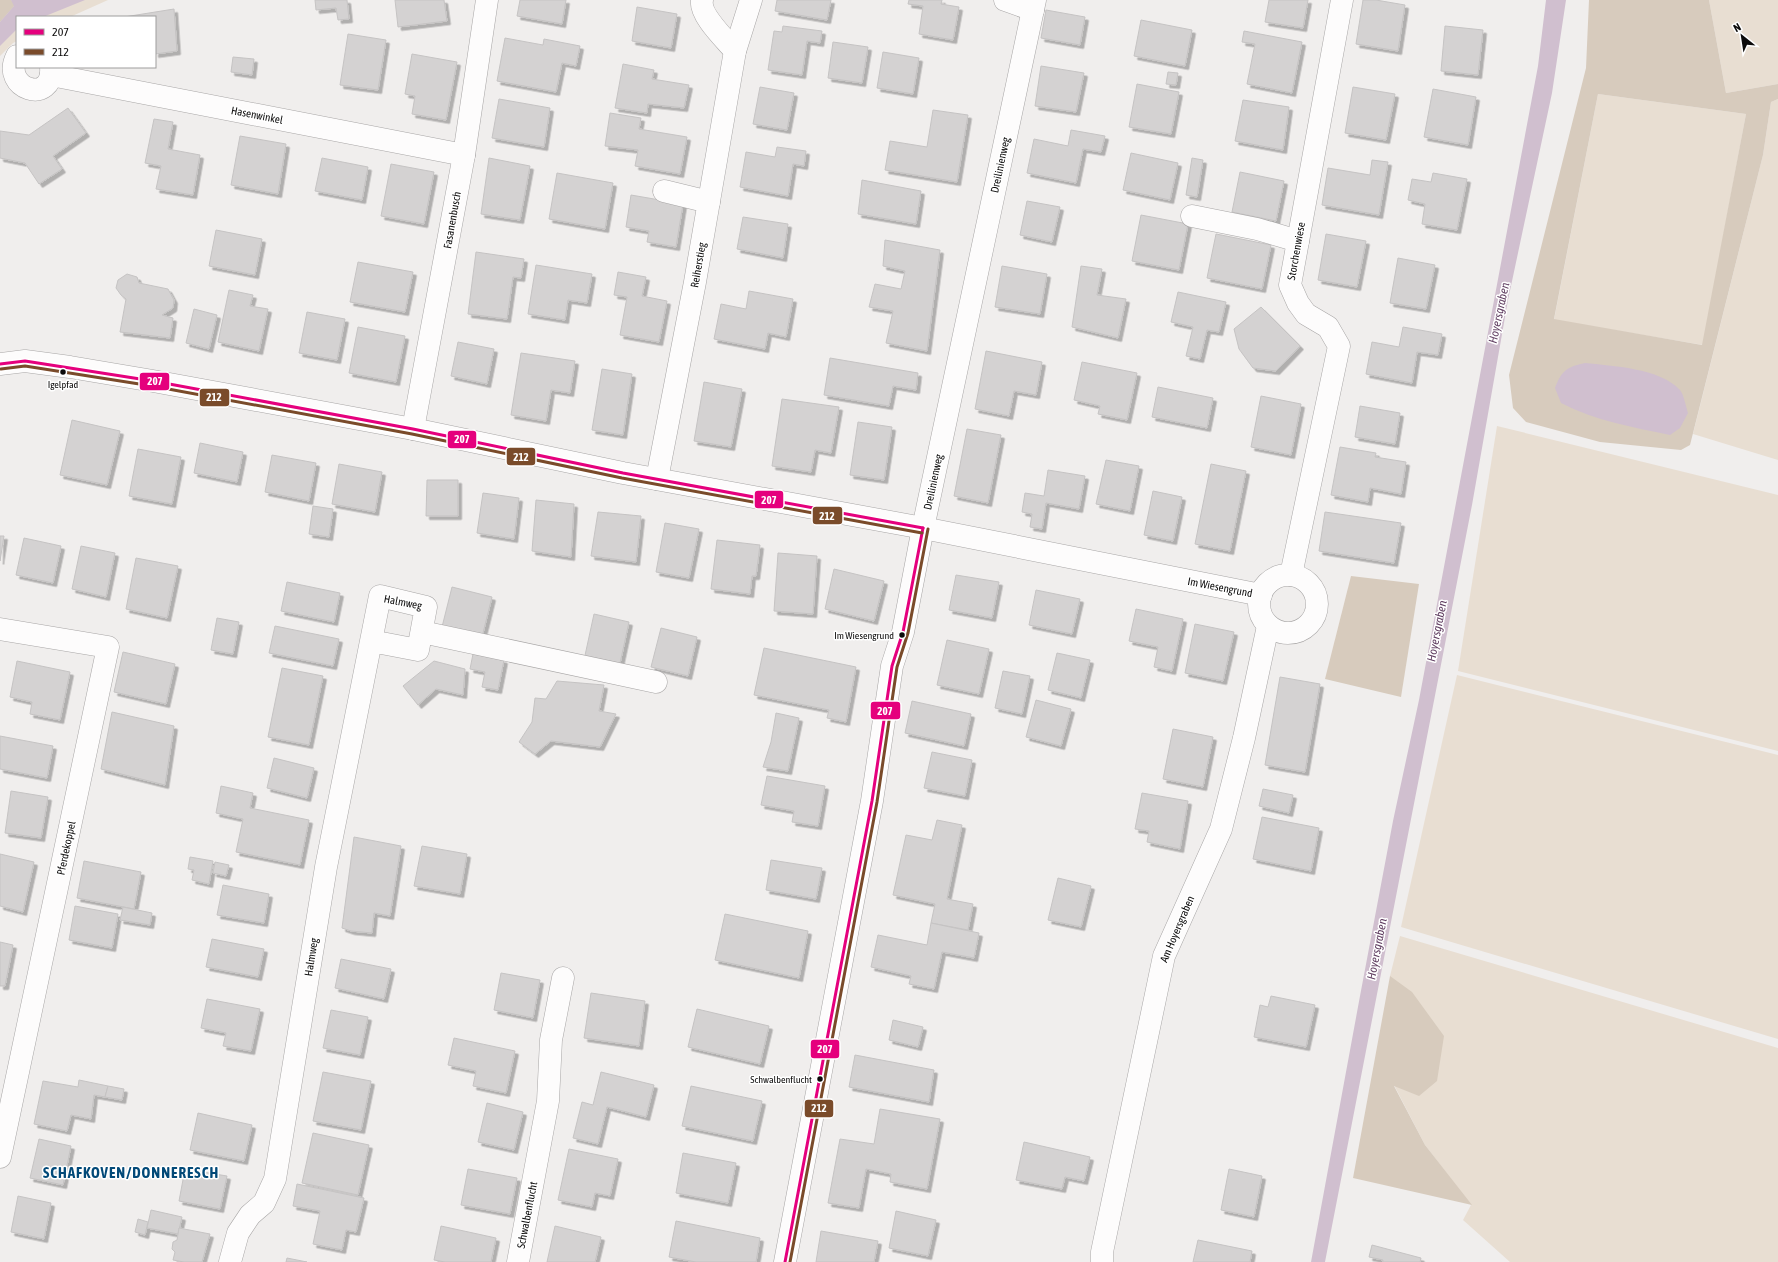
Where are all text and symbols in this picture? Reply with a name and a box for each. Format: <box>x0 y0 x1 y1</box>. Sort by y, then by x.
legend <box>16 16 156 68</box>
north arrow <box>1722 16 1762 56</box>
text: N <box>1731 21 1743 34</box>
text: 207 <box>52 25 69 39</box>
text: 212 <box>52 45 69 59</box>
street label: Hasenwinkel <box>230 104 284 126</box>
street label: Dreilinienweg <box>988 136 1012 194</box>
street label: Fasanenbusch <box>441 190 463 250</box>
street label: Storchenwiese <box>1285 221 1307 281</box>
street label: Reiherstieg <box>688 241 708 289</box>
water label: Hoyersgraben <box>1486 281 1512 345</box>
marker: Igelpfad <box>58 367 68 377</box>
line badge: 207 <box>139 372 170 391</box>
text: 207 <box>147 375 163 387</box>
place label: Igelpfad <box>48 379 79 390</box>
line badge: 212 <box>199 388 230 407</box>
text: 212 <box>206 391 222 403</box>
line badge: 207 <box>447 430 477 449</box>
text: 207 <box>454 433 470 445</box>
line badge: 212 <box>506 447 536 466</box>
text: 212 <box>513 451 529 463</box>
street label: Dreilinienweg <box>921 453 945 511</box>
line badge: 207 <box>754 490 784 509</box>
text: 207 <box>761 494 777 506</box>
line badge: 212 <box>812 506 843 525</box>
text: 212 <box>819 510 835 522</box>
street label: Im Wiesengrund <box>1187 575 1253 599</box>
street label: Halmweg <box>383 592 423 612</box>
water label: Hoyersgraben <box>1424 599 1450 663</box>
place label: Im Wiesengrund <box>834 630 894 641</box>
marker: Im Wiesengrund <box>897 630 907 640</box>
line badge: 207 <box>870 701 901 720</box>
text: 207 <box>877 705 893 717</box>
street label: Pferdekoppel <box>54 820 78 876</box>
street label: Am Hoyersgraben <box>1158 894 1196 964</box>
water label: Hoyersgraben <box>1364 917 1390 981</box>
street label: Halmweg <box>302 937 320 977</box>
line badge: 207 <box>810 1039 840 1059</box>
text: 207 <box>817 1043 833 1055</box>
place label: Schwalbenflucht <box>750 1074 812 1085</box>
marker: Schwalbenflucht <box>815 1074 825 1084</box>
line badge: 212 <box>804 1099 834 1118</box>
text: 212 <box>811 1102 827 1114</box>
district label: SCHAFKOVEN/DONNERESCH <box>43 1164 219 1181</box>
street label: Schwalbenflucht <box>515 1181 539 1249</box>

